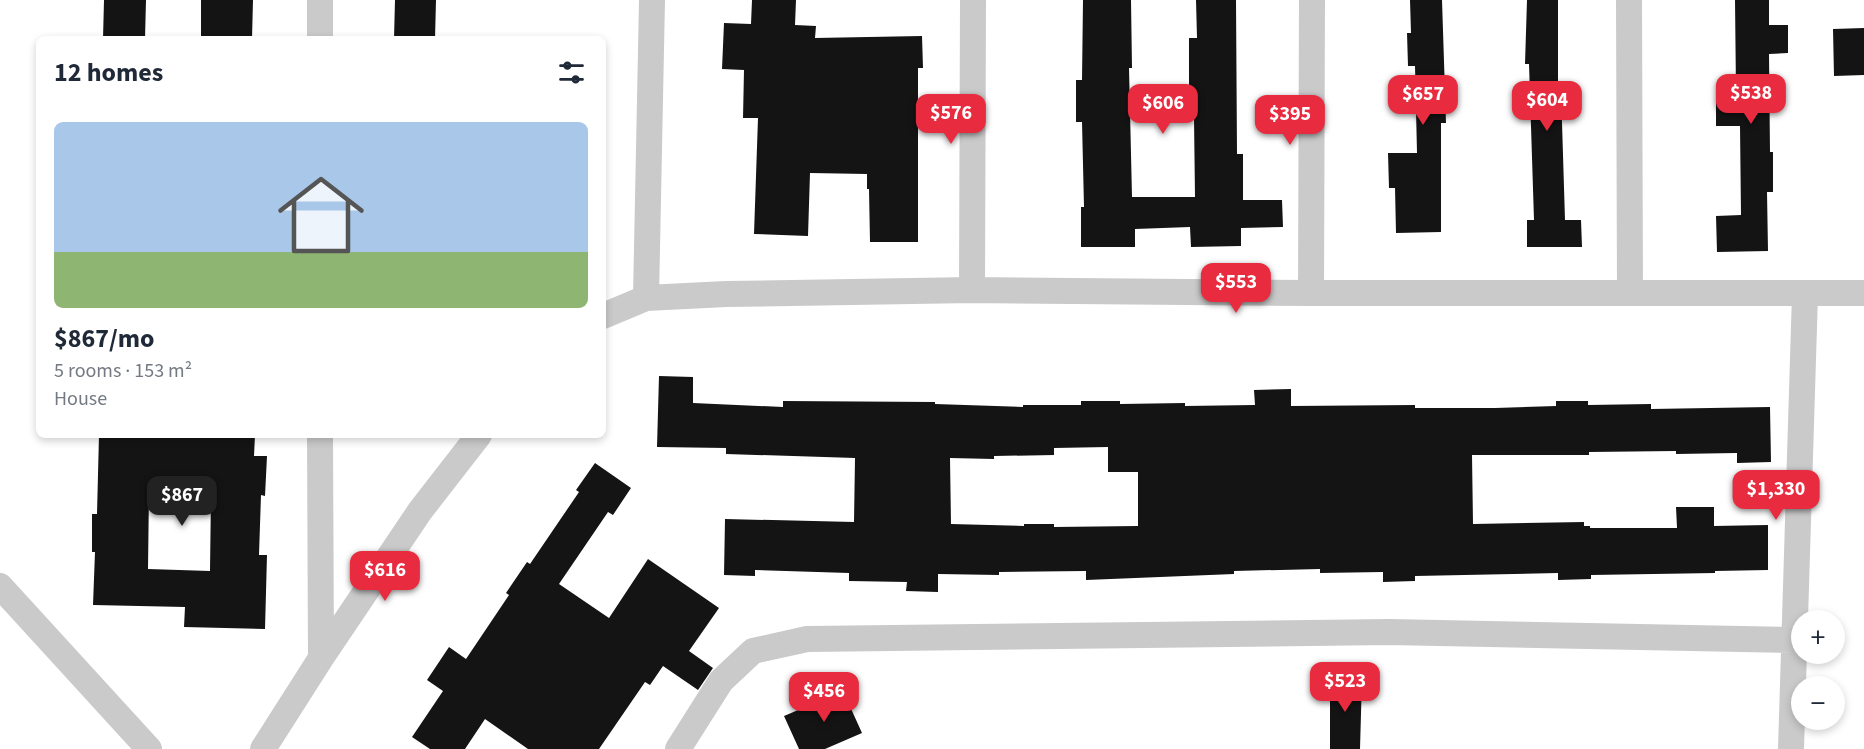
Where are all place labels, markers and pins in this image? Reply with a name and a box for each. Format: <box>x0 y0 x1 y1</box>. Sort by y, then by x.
pin: $538 <box>1715 74 1787 125</box>
pin: $657 <box>1387 75 1459 126</box>
pin: $604 <box>1511 81 1583 132</box>
pin: $606 <box>1127 84 1199 135</box>
pin: $576 <box>915 94 987 145</box>
pin: $395 <box>1254 95 1326 146</box>
pin: $553 <box>1200 263 1272 314</box>
pin: $1,330 <box>1727 470 1825 521</box>
pin: $867 <box>146 476 218 527</box>
pin: $616 <box>349 551 421 602</box>
pin: $523 <box>1309 662 1381 713</box>
pin: $456 <box>788 672 860 723</box>

